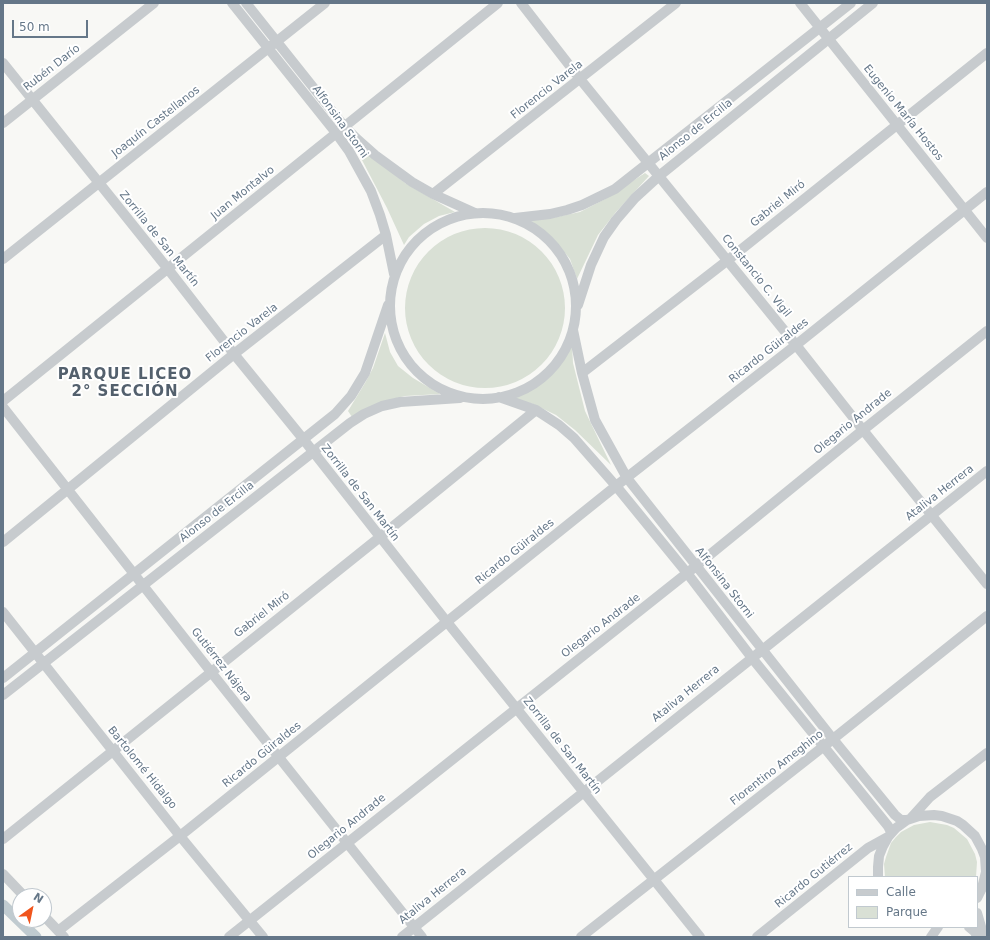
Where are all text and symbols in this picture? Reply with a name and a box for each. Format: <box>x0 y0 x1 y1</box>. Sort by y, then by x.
scale bar <box>14 12 90 38</box>
text: 50 m <box>19 20 50 34</box>
street label: Rubén Darío <box>21 42 83 94</box>
street label: Florencio Varela <box>508 58 586 122</box>
street label: Eugenio María Hostos <box>860 62 946 164</box>
street label: Alfonsina Storni <box>309 83 371 161</box>
street label: Joaquín Castellanos <box>109 84 203 160</box>
street label: Alonso de Ercilla <box>657 96 735 164</box>
street label: Juan Montalvo <box>209 163 277 223</box>
street label: Gabriel Miró <box>748 178 808 230</box>
street label: Zorrilla de San Martín <box>116 189 202 289</box>
street label: Constancio C. Vigil <box>719 232 793 320</box>
street label: Florencio Varela <box>203 301 281 365</box>
street label: Ricardo Güiraldes <box>727 316 811 386</box>
district label: PARQUE LICEO 2° SECCIÓN <box>58 366 192 401</box>
street label: Olegario Andrade <box>811 387 895 457</box>
street label: Zorrilla de San Martín <box>318 442 402 544</box>
street label: Ataliva Herrera <box>903 462 977 524</box>
street label: Alonso de Ercilla <box>177 479 257 545</box>
street label: Ricardo Güiraldes <box>473 516 557 588</box>
street label: Alfonsina Storni <box>692 545 756 621</box>
street label: Gabriel Miró <box>232 589 292 641</box>
street label: Olegario Andrade <box>559 591 643 661</box>
street label: Gutiérrez Nájera <box>188 625 254 705</box>
street label: Ataliva Herrera <box>650 663 722 725</box>
street label: Zorrilla de San Martín <box>520 695 604 797</box>
street label: Ricardo Güiraldes <box>220 719 304 791</box>
street label: Bartolomé Hidalgo <box>105 724 179 812</box>
street label: Florentino Ameghino <box>728 728 826 808</box>
street label: Olegario Andrade <box>305 792 389 862</box>
street label: Ricardo Gutiérrez <box>773 841 855 911</box>
street label: Ataliva Herrera <box>397 865 469 927</box>
legend <box>848 876 978 928</box>
text: Calle <box>886 885 916 899</box>
north arrow <box>12 888 52 928</box>
text: N <box>31 890 46 906</box>
text: Parque <box>886 905 927 919</box>

